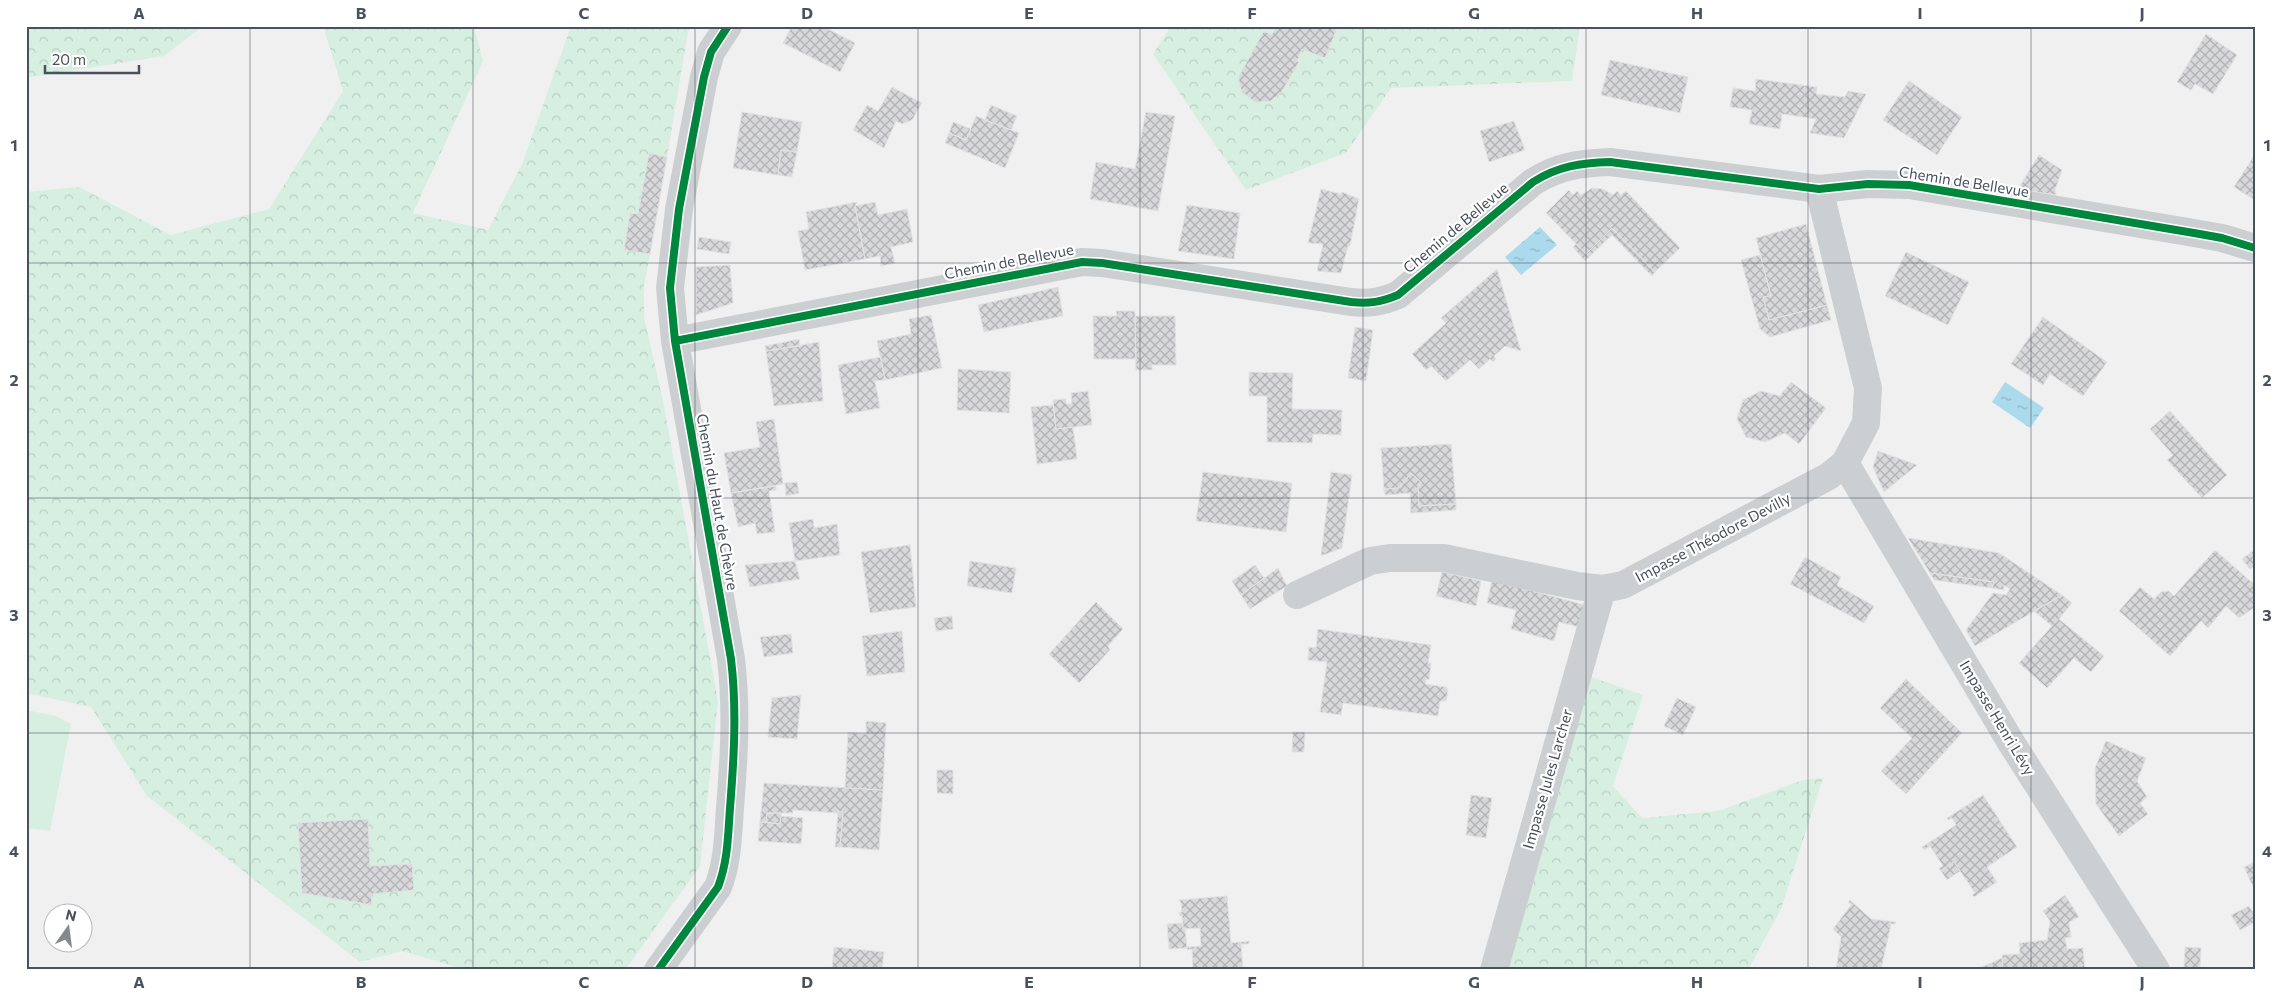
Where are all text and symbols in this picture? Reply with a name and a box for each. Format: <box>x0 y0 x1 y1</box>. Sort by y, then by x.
text: A <box>133 3 145 22</box>
text: B <box>356 3 367 22</box>
text: C <box>579 3 590 22</box>
text: D <box>801 3 813 22</box>
text: E <box>1024 3 1034 22</box>
text: F <box>1247 3 1257 22</box>
text: G <box>1468 3 1480 22</box>
text: H <box>1691 3 1703 22</box>
text: I <box>1917 3 1923 22</box>
text: J <box>2139 3 2145 22</box>
scale bar <box>45 42 139 74</box>
text: 20 m <box>52 50 86 68</box>
text: 1 <box>10 135 18 154</box>
text: 1 <box>2263 135 2271 154</box>
street label: Chemin de Bellevue <box>1898 162 2031 200</box>
street label: Chemin de Bellevue <box>1399 178 1512 276</box>
street label: Chemin de Bellevue <box>943 240 1075 282</box>
text: 2 <box>9 370 19 389</box>
text: 2 <box>2262 370 2272 389</box>
street label: Chemin du Haut de Chèvre <box>694 412 742 592</box>
street label: Impasse Théodore Devilly <box>1632 488 1793 586</box>
text: 3 <box>9 605 19 624</box>
text: 3 <box>2262 605 2272 624</box>
street label: Impasse Henri Lévy <box>1956 657 2039 778</box>
street label: Impasse Jules Larcher <box>1518 707 1576 851</box>
text: 4 <box>9 841 19 860</box>
text: 4 <box>2262 841 2272 860</box>
north arrow <box>42 904 92 954</box>
text: N <box>64 905 78 924</box>
text: A <box>133 972 145 991</box>
text: B <box>356 972 367 991</box>
text: C <box>579 972 590 991</box>
text: D <box>801 972 813 991</box>
text: E <box>1024 972 1034 991</box>
text: F <box>1247 972 1257 991</box>
text: G <box>1468 972 1480 991</box>
text: H <box>1691 972 1703 991</box>
text: I <box>1917 972 1923 991</box>
text: J <box>2139 972 2145 991</box>

